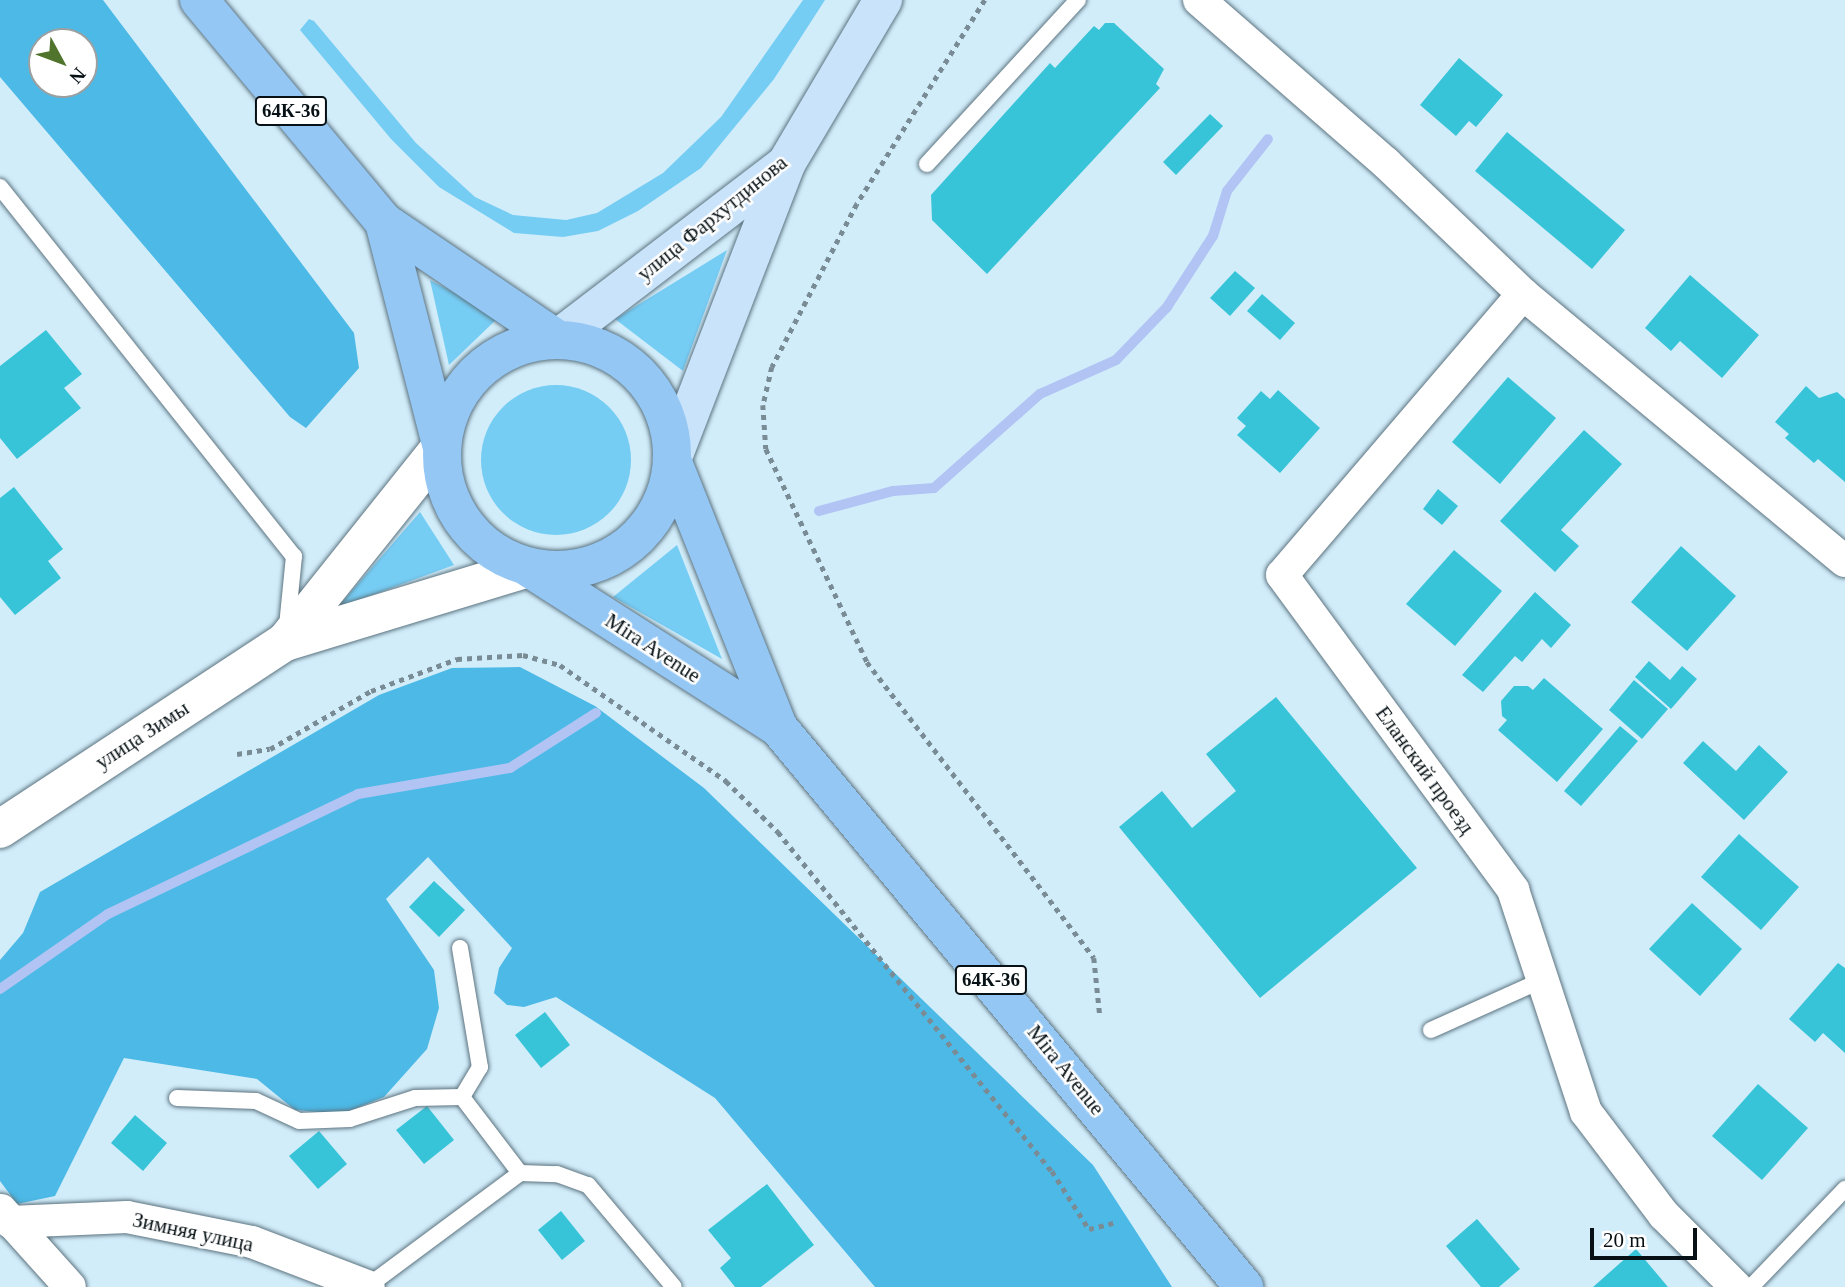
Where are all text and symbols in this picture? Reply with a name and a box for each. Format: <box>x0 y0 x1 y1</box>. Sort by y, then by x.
north arrow <box>28 28 98 98</box>
text: N <box>65 64 90 88</box>
road number: 64К-36 <box>254 96 328 127</box>
street label: улица Фархутдинова <box>632 150 792 286</box>
street label: Mira Avenue <box>600 608 706 688</box>
street label: улица Зимы <box>91 695 193 775</box>
street label: Еланский проезд <box>1370 701 1480 839</box>
road number: 64К-36 <box>954 964 1028 996</box>
street label: Mira Avenue <box>1022 1019 1110 1121</box>
street label: Зимняя улица <box>130 1207 256 1257</box>
scale bar <box>1593 1214 1700 1258</box>
text: 20 m <box>1603 1228 1646 1252</box>

